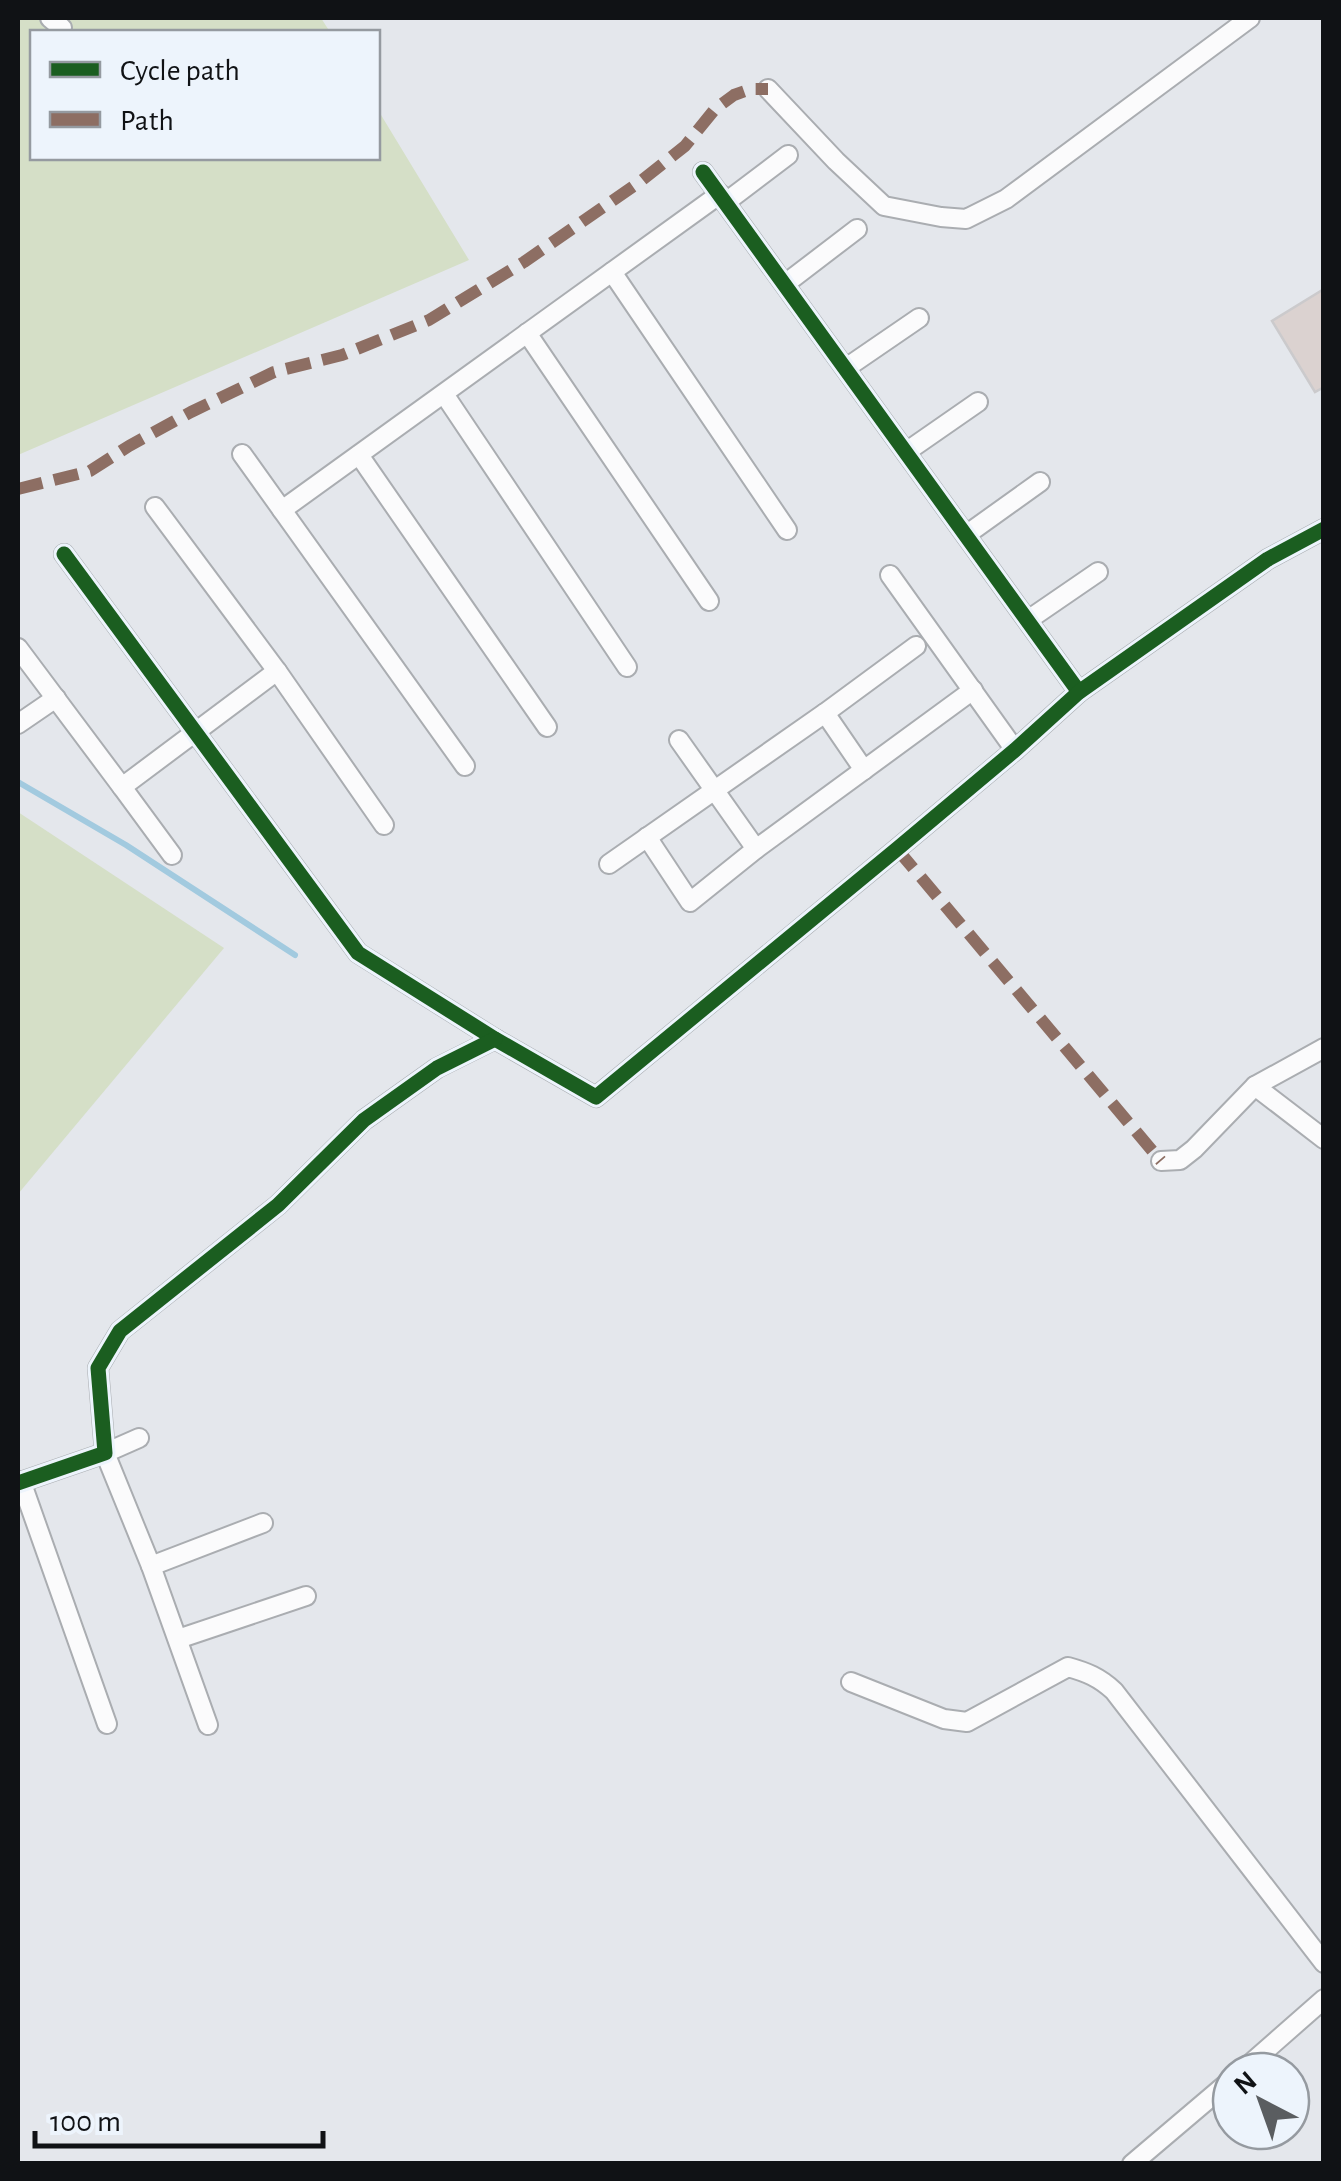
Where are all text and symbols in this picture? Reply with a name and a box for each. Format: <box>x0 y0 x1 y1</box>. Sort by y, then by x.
legend <box>30 30 380 160</box>
text: Cycle path <box>120 56 240 86</box>
text: Path <box>120 106 174 136</box>
north arrow <box>1211 2051 1311 2151</box>
text: N <box>1229 2067 1262 2101</box>
scale bar <box>35 2086 322 2148</box>
text: 100 m <box>50 2107 121 2137</box>

